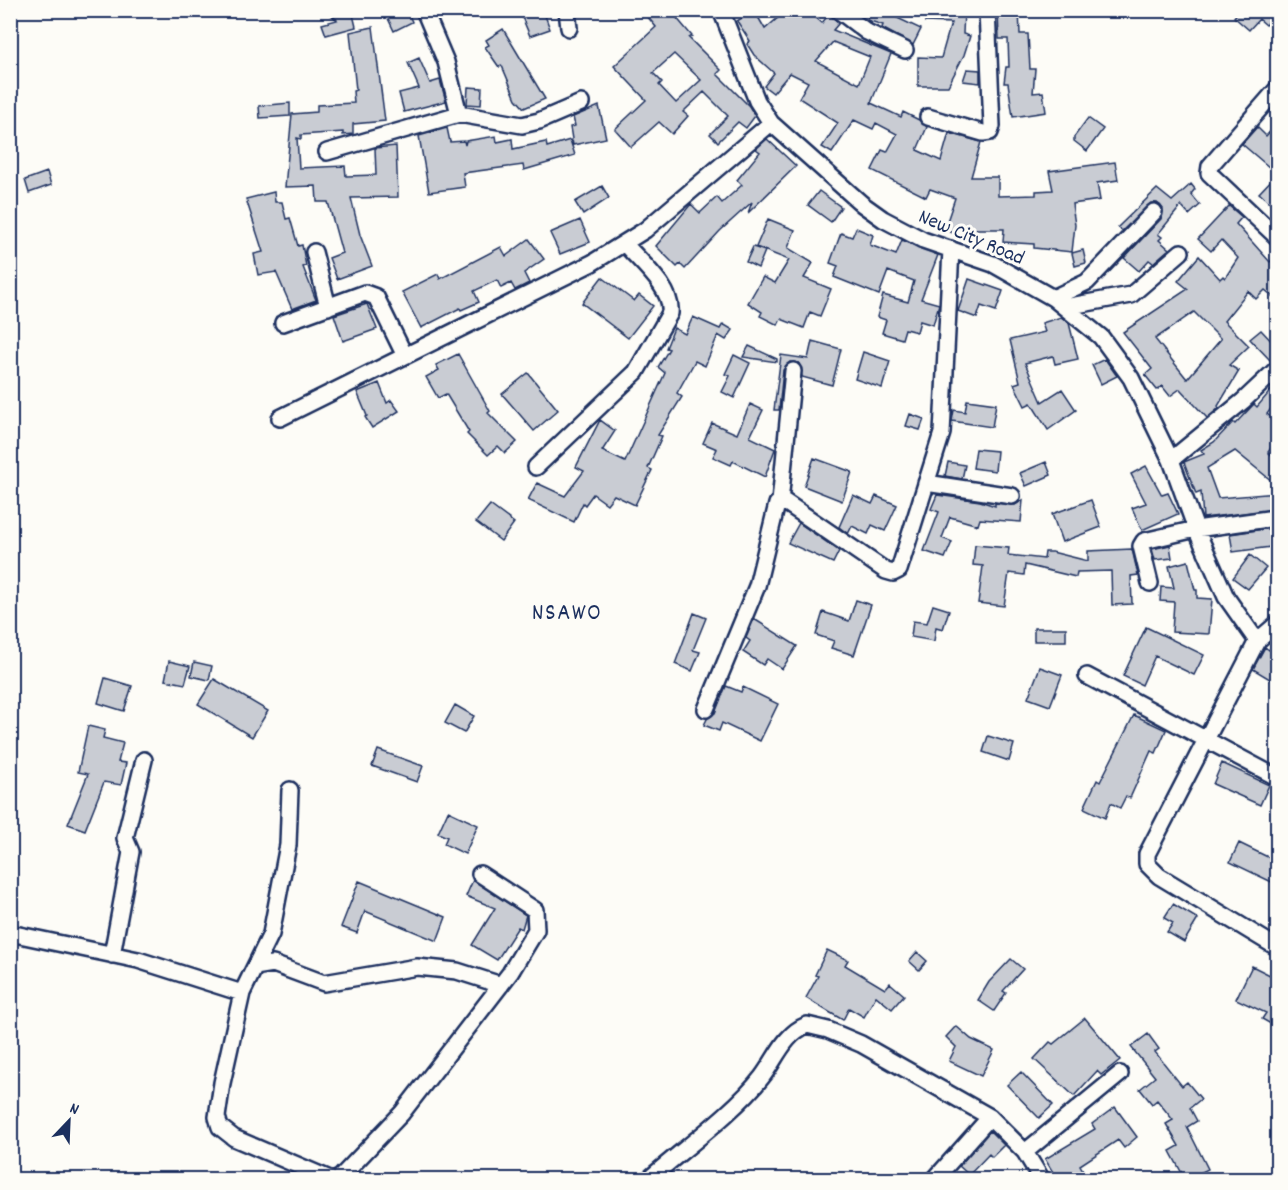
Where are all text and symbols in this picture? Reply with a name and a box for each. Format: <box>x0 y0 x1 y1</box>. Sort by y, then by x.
street label: New City Road <box>913 203 1028 275</box>
district label: NSAWO <box>532 597 602 631</box>
north arrow <box>39 1091 99 1151</box>
text: N <box>66 1097 82 1122</box>

